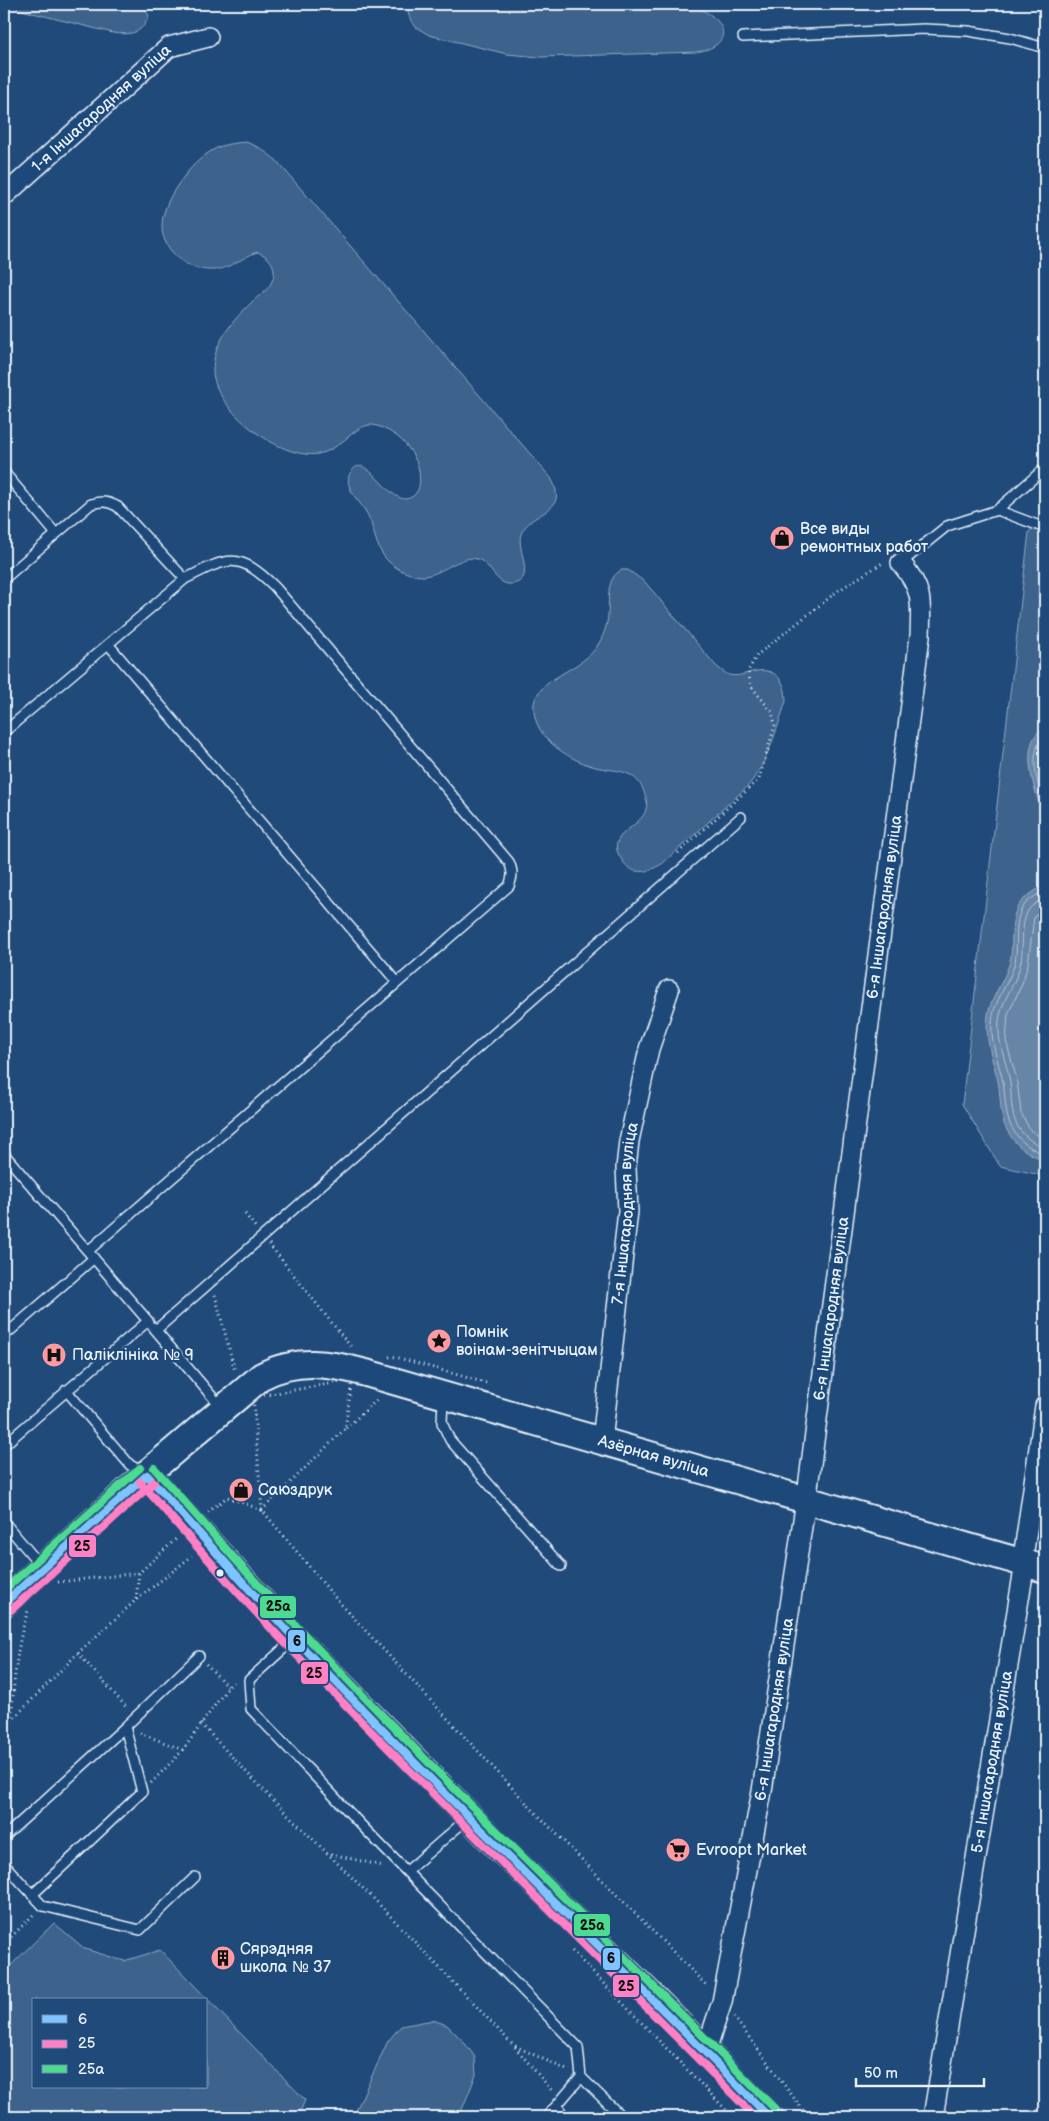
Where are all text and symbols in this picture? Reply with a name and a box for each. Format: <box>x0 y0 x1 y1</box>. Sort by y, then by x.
street label: 1-я Іншагародняя вуліца <box>27 40 175 176</box>
place label: Все виды ремонтных работ <box>800 520 929 557</box>
shop icon: Все виды ремонтных работ <box>769 525 795 551</box>
street label: 6-я Іншагародняя вуліца <box>863 813 906 1000</box>
street label: 7-я Іншагародняя вуліца <box>608 1120 642 1306</box>
street label: 6-я Іншагародняя вуліца <box>810 1215 853 1402</box>
place label: Помнік воінам-зенітчыцам <box>456 1323 598 1360</box>
place icon: Помнік воінам-зенітчыцам <box>426 1328 452 1354</box>
hospital icon: Паліклініка № 9 <box>41 1342 67 1368</box>
place label: Паліклініка № 9 <box>72 1346 194 1365</box>
street label: Азёрная вуліца <box>595 1431 712 1481</box>
shop icon: Саюздрук <box>228 1477 254 1503</box>
place label: Саюздрук <box>258 1481 333 1500</box>
line badge: 25 <box>68 1534 97 1558</box>
text: 25 <box>74 1538 90 1555</box>
unlabelled marker <box>215 1568 225 1578</box>
line badge: 25а <box>259 1595 297 1619</box>
text: 25а <box>266 1598 291 1615</box>
street label: 6-я Іншагародняя вуліца <box>751 1616 798 1803</box>
line badge: 6 <box>287 1629 306 1653</box>
text: 6 <box>293 1633 301 1650</box>
line badge: 25 <box>300 1661 329 1685</box>
text: 25 <box>306 1665 322 1682</box>
street label: 5-я Іншагародняя вуліца <box>967 1669 1017 1854</box>
supermarket icon: Evroopt Market <box>665 1837 691 1863</box>
place label: Evroopt Market <box>696 1841 807 1860</box>
line badge: 25а <box>573 1913 611 1937</box>
text: 25а <box>580 1917 605 1934</box>
place label: Сярэдняя школа № 37 <box>240 1940 331 1977</box>
building icon: Сярэдняя школа № 37 <box>210 1945 236 1971</box>
line badge: 6 <box>602 1947 621 1971</box>
text: 6 <box>607 1950 615 1967</box>
line badge: 25 <box>612 1974 640 1998</box>
text: 25 <box>618 1978 634 1995</box>
legend <box>32 1998 208 2088</box>
text: 6 <box>78 2010 87 2029</box>
text: 25 <box>78 2034 95 2053</box>
scale bar <box>856 2056 984 2088</box>
text: 25а <box>78 2060 104 2079</box>
text: 50 m <box>864 2064 898 2083</box>

